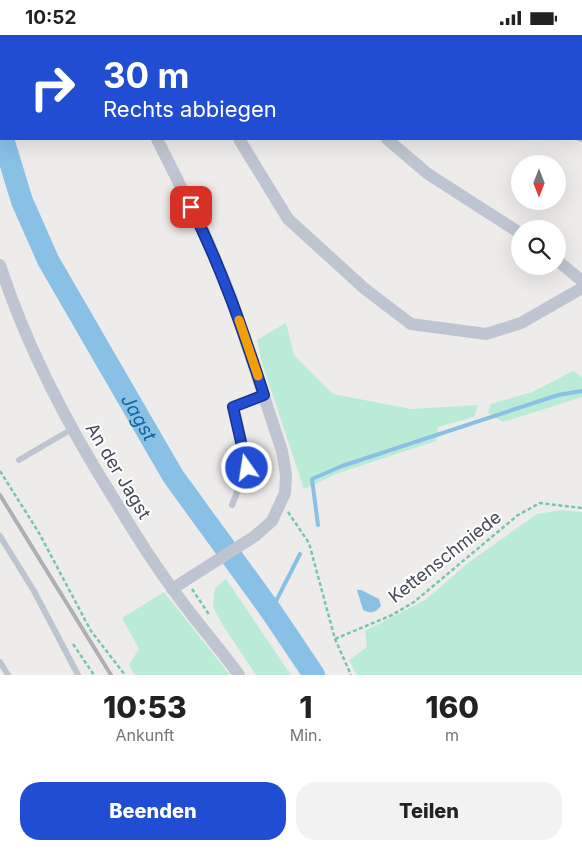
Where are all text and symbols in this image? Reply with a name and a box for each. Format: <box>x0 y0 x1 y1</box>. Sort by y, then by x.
text: 10:52 <box>25 6 76 29</box>
text: 30 m <box>103 54 189 96</box>
icon: right <box>20 55 85 120</box>
text: Rechts abbiegen <box>103 96 277 122</box>
north arrow <box>511 155 566 210</box>
map controls <box>511 155 566 275</box>
pin <box>170 186 212 228</box>
icon: arrive <box>177 193 205 221</box>
button: search <box>511 220 566 275</box>
water label: Jagst <box>116 390 162 446</box>
street label: An der Jagst <box>82 419 155 523</box>
position arrow <box>220 441 272 493</box>
street label: Kettenschmiede <box>384 506 505 607</box>
text: 10:53 <box>103 689 187 725</box>
text: 1 <box>299 689 313 725</box>
text: 160 <box>425 689 479 725</box>
text: Ankunft <box>115 725 174 745</box>
text: Min. <box>290 725 322 745</box>
text: m <box>445 725 459 745</box>
button: Beenden <box>20 782 286 840</box>
button: Teilen <box>296 782 562 840</box>

